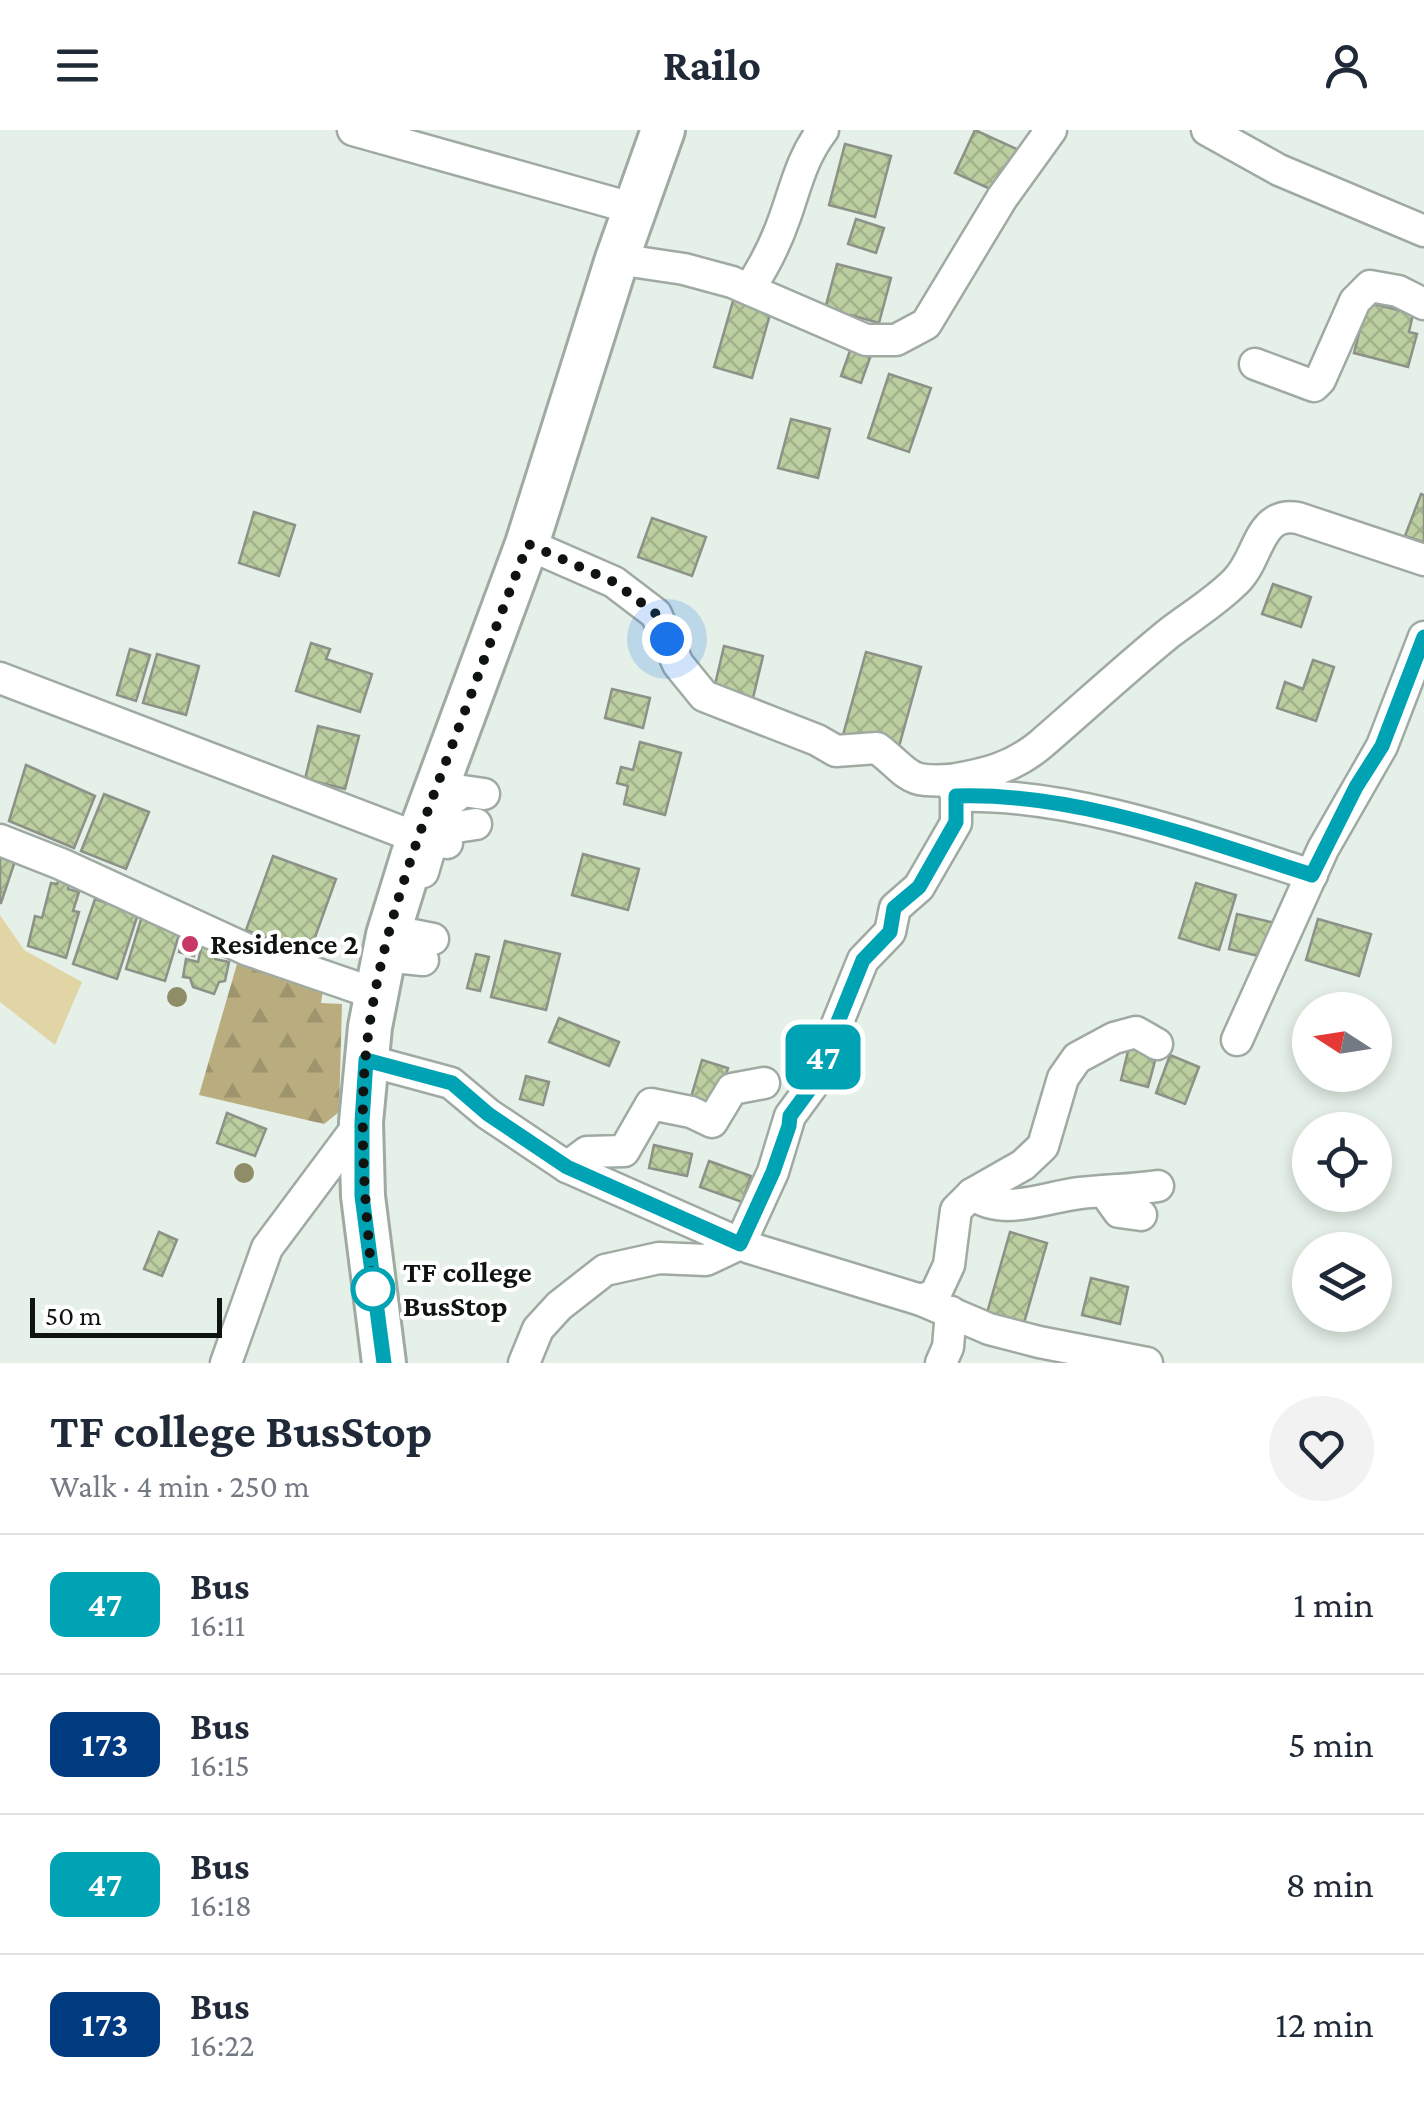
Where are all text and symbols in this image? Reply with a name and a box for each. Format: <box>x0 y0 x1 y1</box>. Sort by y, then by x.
icon: menu <box>50 38 105 93</box>
icon: person <box>1319 38 1374 93</box>
text: Railo <box>663 40 761 90</box>
your location <box>642 614 692 664</box>
place label: Residence 2 <box>210 927 359 960</box>
marker: Residence 2 <box>179 933 201 955</box>
north arrow <box>1292 992 1392 1092</box>
map controls <box>1292 992 1392 1332</box>
line badge: 47 <box>778 1024 868 1090</box>
text: 47 <box>806 1038 840 1077</box>
button: locate <box>1292 1112 1392 1212</box>
button: layers <box>1292 1232 1392 1332</box>
place label: TF college BusStop <box>403 1255 532 1322</box>
marker: TF college BusStop <box>352 1268 394 1310</box>
scale bar <box>30 1293 222 1338</box>
text: 50 m <box>45 1300 102 1331</box>
button: heart <box>1269 1396 1374 1501</box>
text: TF college BusStop <box>50 1404 432 1457</box>
text: Walk · 4 min · 250 m <box>50 1468 310 1504</box>
text: Bus <box>190 1565 249 1607</box>
text: 1 min <box>1293 1583 1374 1625</box>
text: 47 <box>88 1585 122 1624</box>
text: 16:11 <box>190 1607 245 1643</box>
text: Bus <box>190 1705 249 1747</box>
text: 5 min <box>1288 1723 1374 1765</box>
text: 173 <box>82 1725 128 1764</box>
text: 16:15 <box>190 1747 250 1783</box>
text: Bus <box>190 1845 249 1887</box>
text: 8 min <box>1286 1863 1374 1905</box>
text: 47 <box>88 1865 122 1904</box>
text: 16:18 <box>190 1887 252 1923</box>
text: Bus <box>190 1985 249 2027</box>
text: 12 min <box>1275 2003 1374 2045</box>
text: 173 <box>82 2005 128 2044</box>
text: 16:22 <box>190 2027 255 2063</box>

